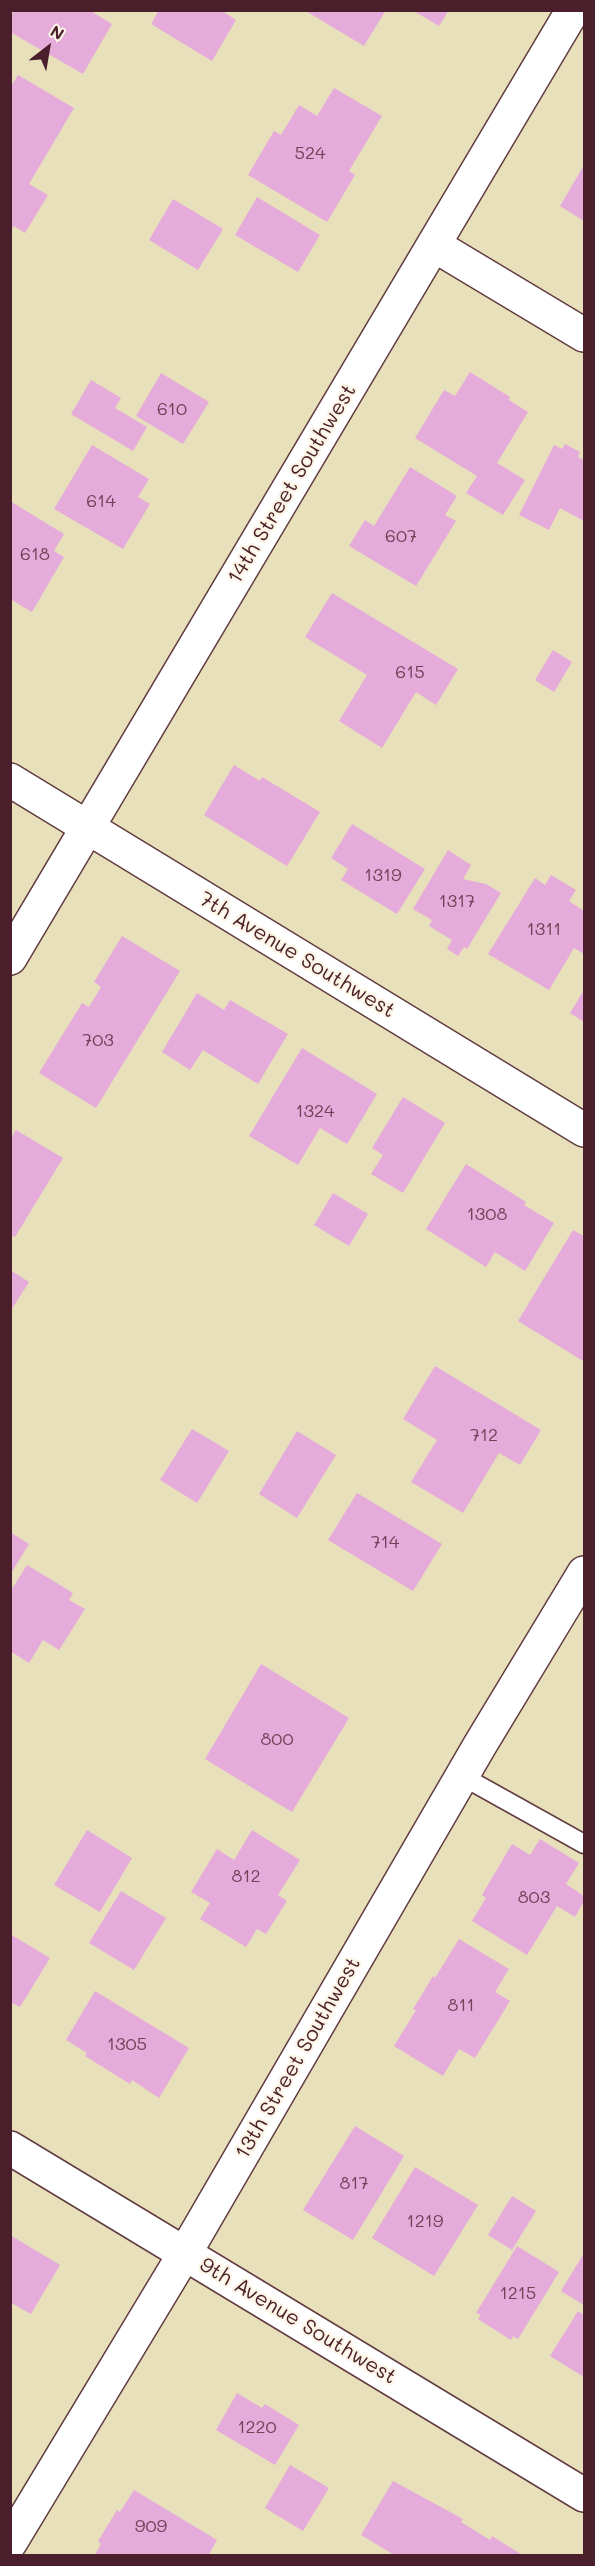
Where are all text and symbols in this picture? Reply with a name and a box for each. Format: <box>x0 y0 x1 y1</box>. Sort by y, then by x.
north arrow <box>18 18 78 78</box>
text: N <box>47 20 68 44</box>
house number: 524 <box>294 142 326 164</box>
street label: 14th Street Southwest <box>222 380 362 588</box>
house number: 610 <box>157 398 187 420</box>
house number: 614 <box>86 490 116 512</box>
house number: 607 <box>385 525 417 547</box>
house number: 618 <box>20 543 50 565</box>
house number: 615 <box>395 661 425 683</box>
house number: 1319 <box>364 864 402 886</box>
street label: 7th Avenue Southwest <box>194 886 400 1024</box>
house number: 1317 <box>439 890 475 912</box>
house number: 1311 <box>527 918 561 940</box>
house number: 703 <box>82 1029 114 1051</box>
house number: 1324 <box>295 1100 335 1122</box>
house number: 1308 <box>467 1203 507 1225</box>
house number: 712 <box>470 1424 498 1446</box>
house number: 714 <box>371 1531 399 1553</box>
house number: 800 <box>260 1728 294 1750</box>
house number: 812 <box>232 1865 260 1887</box>
house number: 803 <box>518 1886 550 1908</box>
street label: 13th Street Southwest <box>230 1953 366 2163</box>
house number: 811 <box>448 1994 474 2016</box>
house number: 1305 <box>107 2033 147 2055</box>
house number: 817 <box>340 2172 368 2194</box>
house number: 1219 <box>407 2210 443 2232</box>
street label: 9th Avenue Southwest <box>195 2252 401 2390</box>
house number: 1215 <box>500 2282 536 2304</box>
house number: 1220 <box>237 2416 277 2438</box>
house number: 909 <box>135 2515 167 2537</box>

